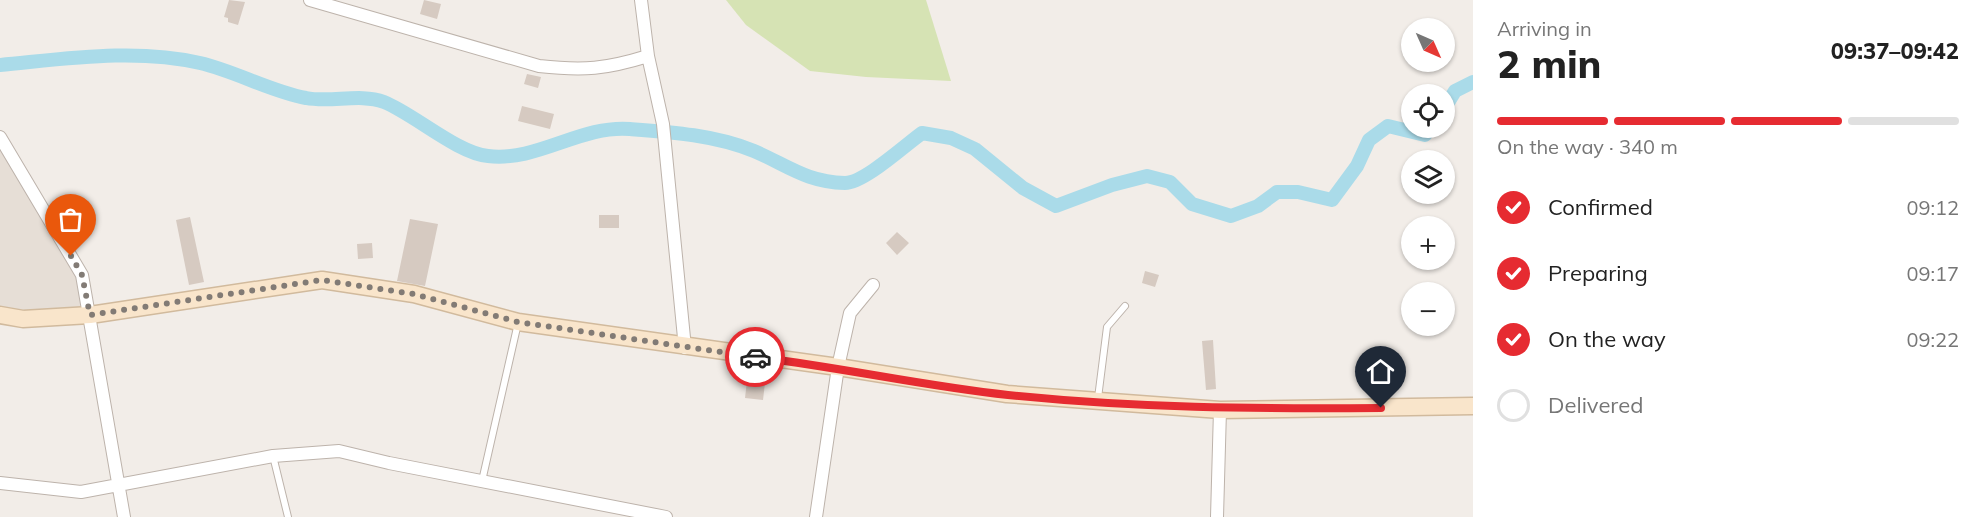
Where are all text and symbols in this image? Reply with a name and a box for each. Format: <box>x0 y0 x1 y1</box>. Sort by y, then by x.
text: Arriving in <box>1497 16 1592 41</box>
north arrow <box>1401 18 1455 72</box>
map controls <box>1401 18 1455 336</box>
text: 09:37–09:42 <box>1831 37 1959 65</box>
text: 2 min <box>1497 39 1602 88</box>
button: locate <box>1401 84 1455 138</box>
text: On the way · 340 m <box>1497 134 1678 159</box>
button: layers <box>1401 150 1455 204</box>
icon: check <box>1497 191 1530 224</box>
text: Confirmed <box>1548 193 1653 221</box>
pin <box>45 194 96 256</box>
text: 09:12 <box>1906 195 1959 220</box>
icon: bag <box>54 203 87 236</box>
button: + <box>1401 216 1455 270</box>
icon: check <box>1497 257 1530 290</box>
text: Preparing <box>1548 259 1648 287</box>
text: 09:17 <box>1906 261 1959 286</box>
button: − <box>1401 282 1455 336</box>
icon: check <box>1497 323 1530 356</box>
text: On the way <box>1548 325 1666 353</box>
courier <box>725 327 785 387</box>
text: 09:22 <box>1906 327 1959 352</box>
icon: car <box>739 341 772 374</box>
pin <box>1355 346 1406 408</box>
icon: home <box>1364 355 1397 388</box>
text: Delivered <box>1548 391 1643 419</box>

